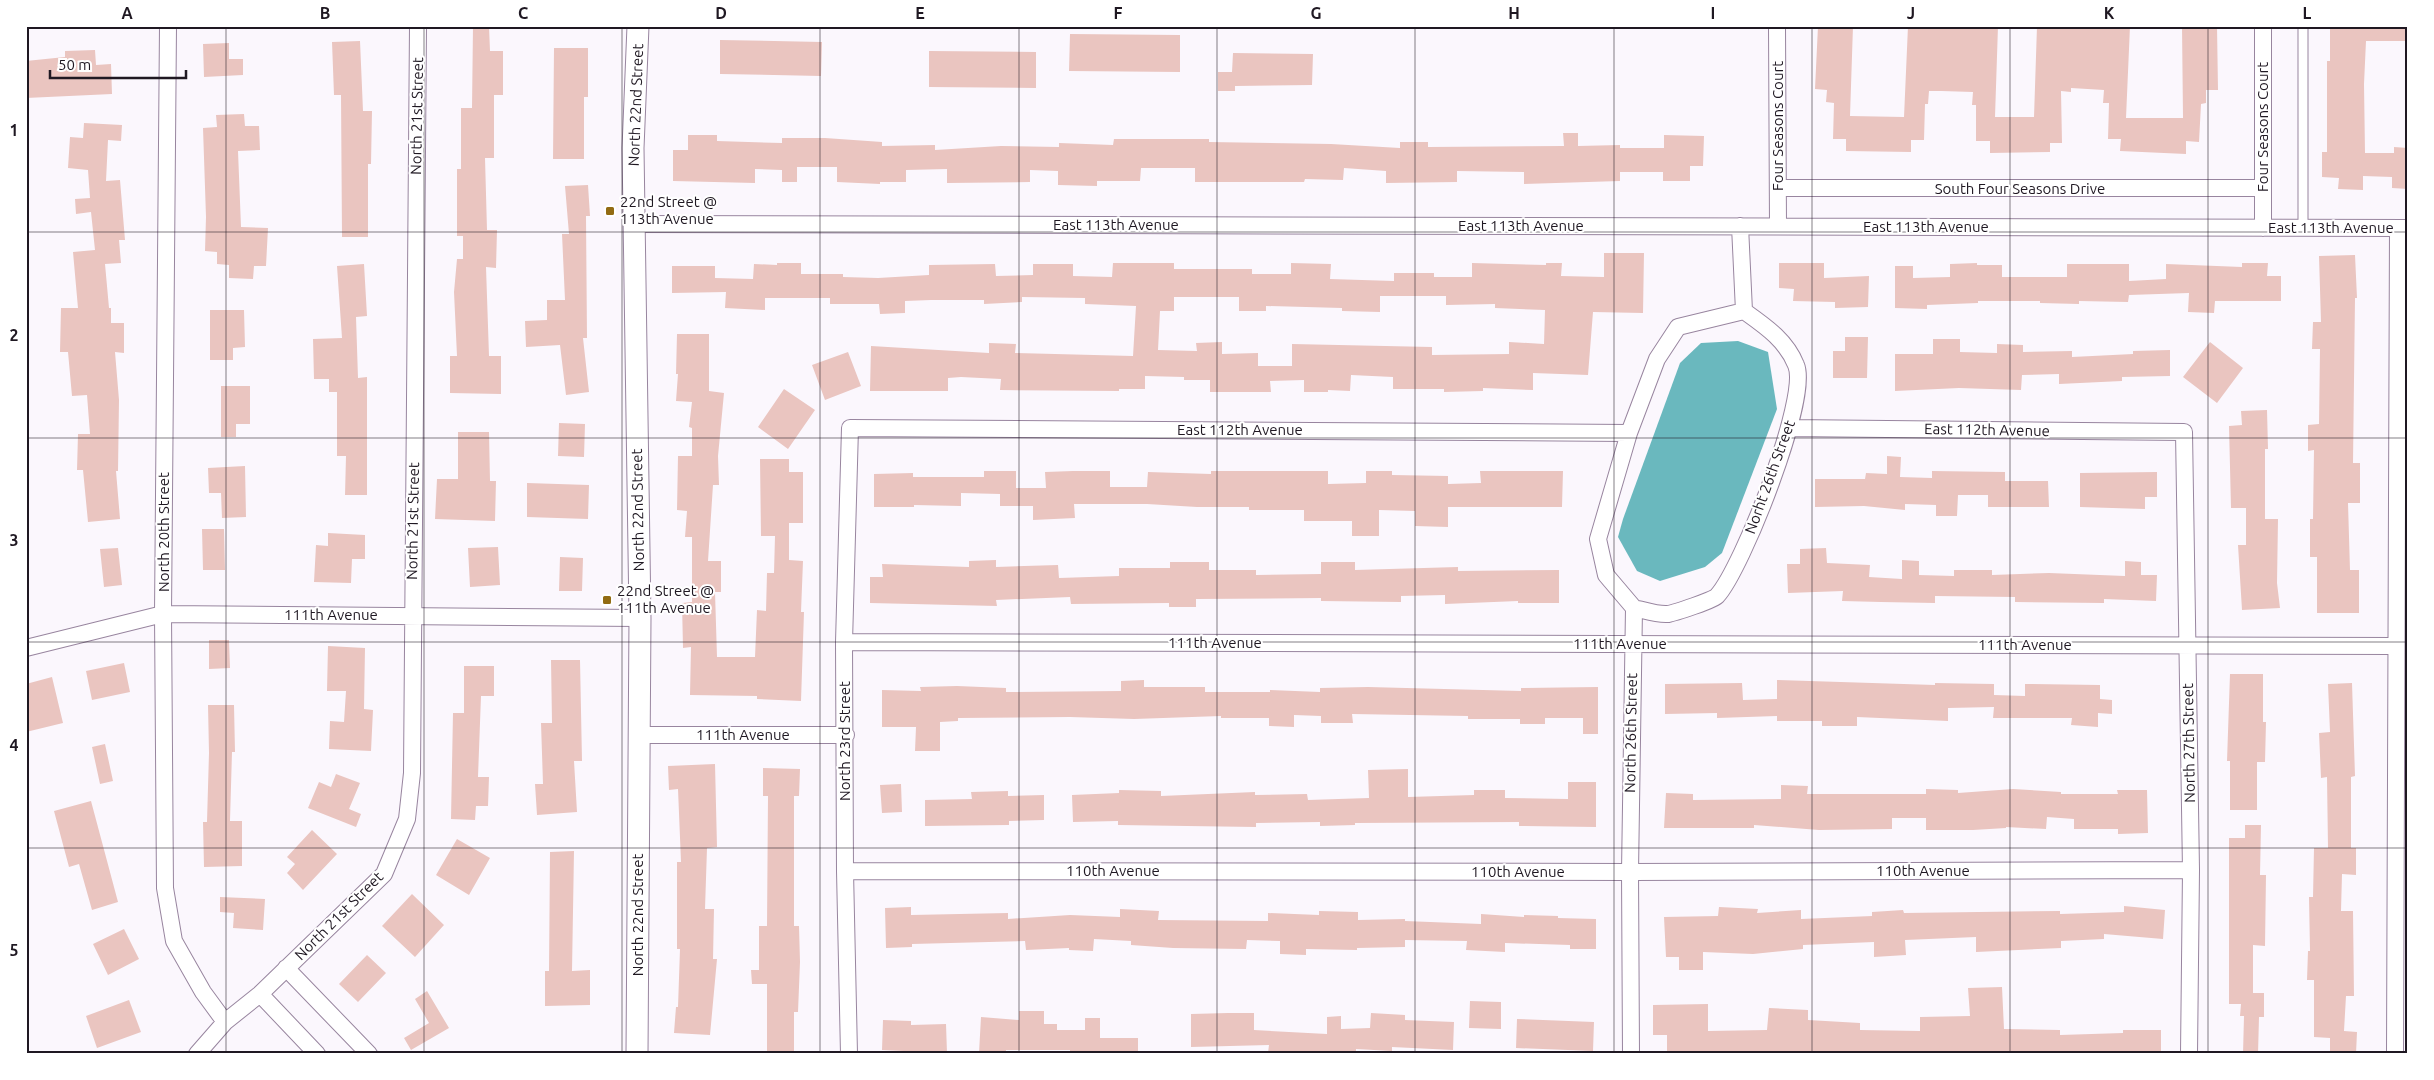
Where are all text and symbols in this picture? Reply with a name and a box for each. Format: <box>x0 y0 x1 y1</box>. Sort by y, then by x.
text: A <box>121 4 133 22</box>
text: B <box>320 4 330 22</box>
text: C <box>518 4 528 22</box>
text: D <box>715 4 727 22</box>
text: E <box>915 4 925 22</box>
text: F <box>1114 4 1123 22</box>
text: G <box>1310 4 1322 22</box>
text: H <box>1508 4 1520 22</box>
text: I <box>1711 4 1715 22</box>
text: J <box>1907 4 1915 22</box>
text: K <box>2104 4 2115 22</box>
text: L <box>2303 4 2312 22</box>
street label: North 22nd Street <box>625 43 646 167</box>
scale bar <box>50 48 186 80</box>
text: 50 m <box>58 56 91 73</box>
street label: North 21st Street <box>407 57 426 175</box>
street label: Four Seasons Court <box>1769 61 1786 191</box>
street label: Four Seasons Court <box>2254 62 2271 192</box>
text: 1 <box>9 121 19 139</box>
street label: South Four Seasons Drive <box>1935 180 2105 197</box>
place label: 22nd Street @ 113th Avenue <box>620 193 717 227</box>
marker: 22nd Street @ 113th Avenue <box>604 205 616 217</box>
street label: East 113th Avenue <box>1053 216 1179 233</box>
street label: East 113th Avenue <box>1458 217 1584 234</box>
street label: East 113th Avenue <box>1863 218 1989 235</box>
street label: East 113th Avenue <box>2268 219 2394 236</box>
text: 2 <box>9 326 19 344</box>
street label: Norht 26th Street <box>1741 418 1798 536</box>
street label: East 112th Avenue <box>1924 420 2050 439</box>
street label: East 112th Avenue <box>1177 421 1303 438</box>
street label: North 22nd Street <box>628 448 647 571</box>
street label: North 21st Street <box>403 462 422 580</box>
street label: North 20th Street <box>155 472 172 592</box>
text: 3 <box>9 531 19 549</box>
place label: 22nd Street @ 111th Avenue <box>617 582 714 616</box>
marker: 22nd Street @ 111th Avenue <box>601 594 613 606</box>
street label: 111th Avenue <box>284 606 378 623</box>
street label: 111th Avenue <box>1168 634 1262 651</box>
street label: 111th Avenue <box>1573 635 1667 652</box>
street label: 111th Avenue <box>1978 636 2072 653</box>
street label: North 26th Street <box>1621 673 1640 793</box>
street label: North 23rd Street <box>836 681 853 801</box>
street label: North 27th Street <box>2179 683 2198 803</box>
street label: 111th Avenue <box>696 726 790 743</box>
text: 4 <box>9 736 19 754</box>
street label: North 22nd Street <box>629 854 646 976</box>
street label: 110th Avenue <box>1066 862 1160 879</box>
street label: 110th Avenue <box>1876 862 1970 879</box>
street label: 110th Avenue <box>1471 863 1565 880</box>
street label: North 21st Street <box>291 868 386 963</box>
text: 5 <box>9 941 19 959</box>

